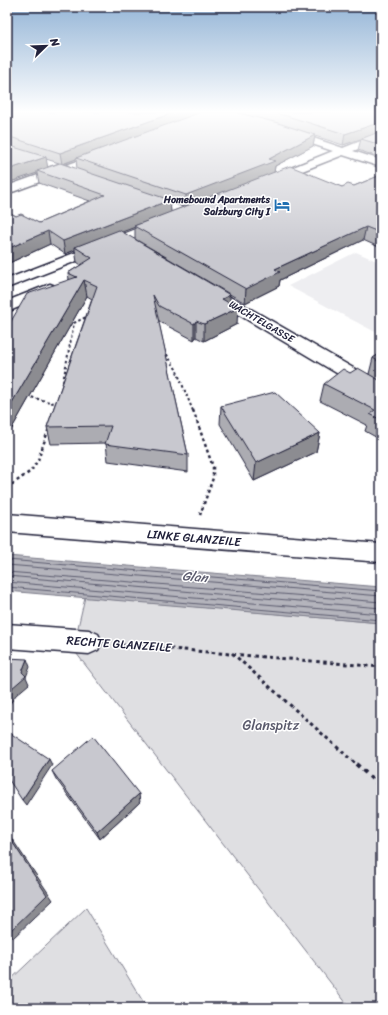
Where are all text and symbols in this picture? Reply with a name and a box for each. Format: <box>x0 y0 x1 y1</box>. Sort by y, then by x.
north arrow <box>26 26 66 66</box>
text: N <box>44 34 65 50</box>
place label: Homebound Apartments Salzburg City I <box>163 191 271 221</box>
hotel icon: Homebound Apartments Salzburg City I <box>273 196 291 214</box>
street label: WACHTELGASSE <box>225 296 299 349</box>
street label: LINKE GLANZEILE <box>146 523 243 553</box>
water label: Glan <box>181 564 211 589</box>
street label: RECHTE GLANZEILE <box>66 629 173 659</box>
park label: Glanspitz <box>242 713 300 738</box>

